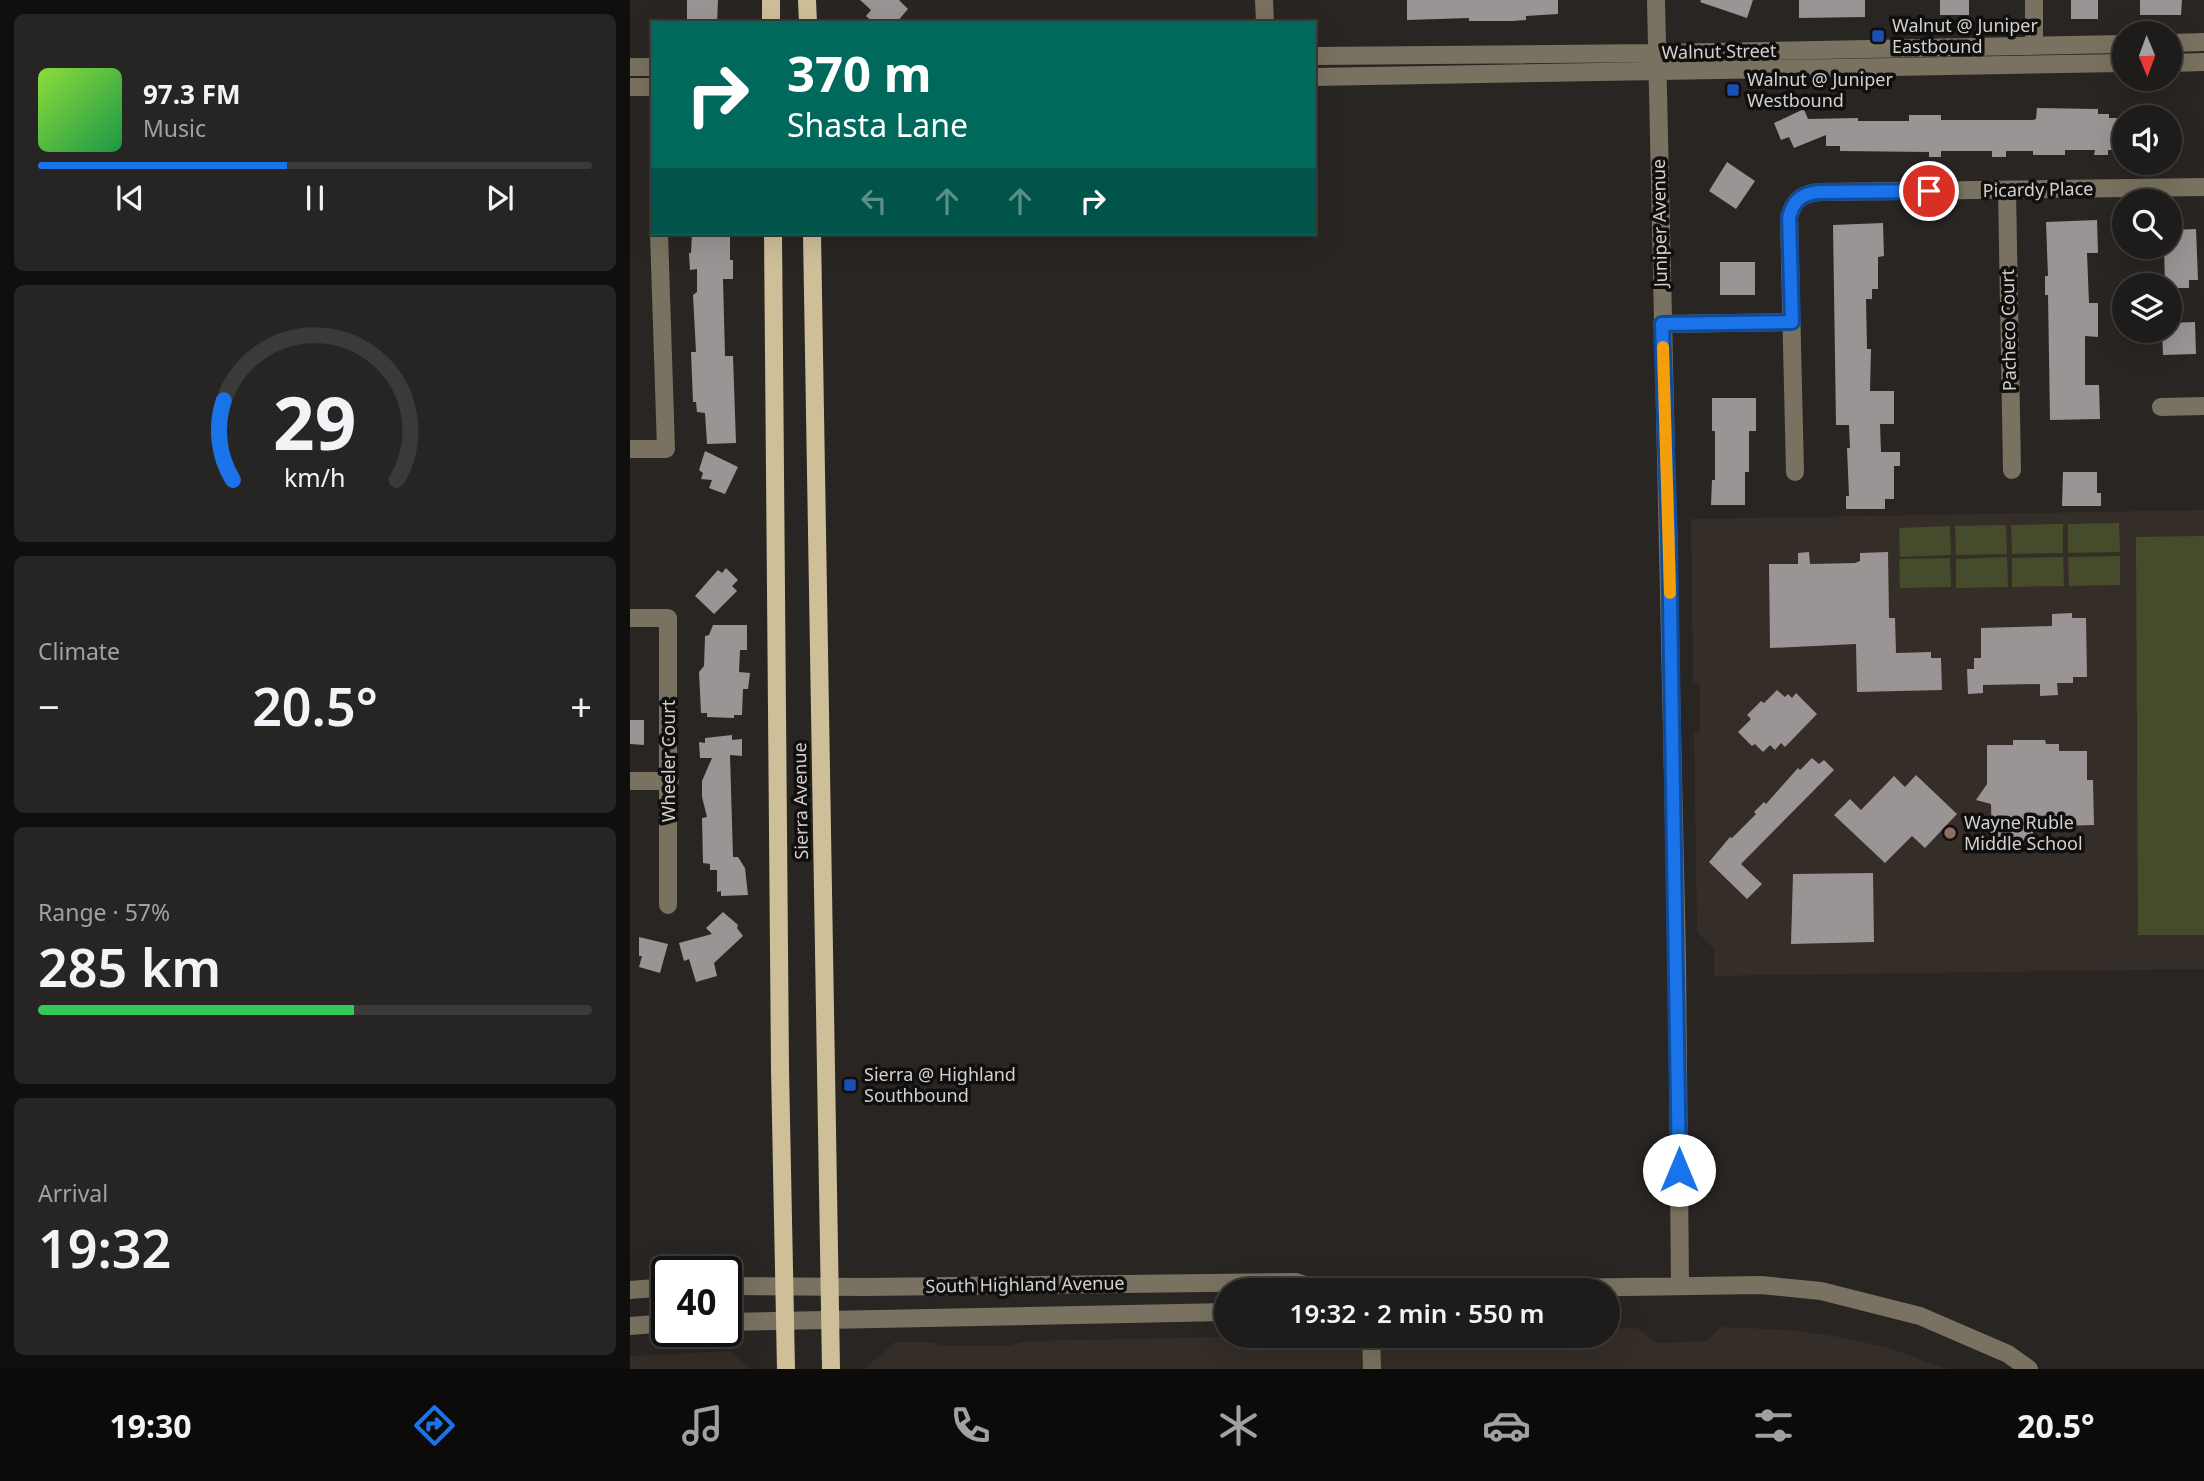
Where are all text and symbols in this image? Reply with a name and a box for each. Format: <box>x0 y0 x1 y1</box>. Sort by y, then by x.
place label: Walnut @ Juniper Eastbound <box>1892 13 2038 58</box>
north arrow <box>2112 21 2182 91</box>
map controls <box>2112 21 2182 343</box>
marker: Walnut @ Juniper Eastbound <box>1870 28 1886 44</box>
street label: Walnut Street <box>1661 38 1777 64</box>
text: 370 m <box>787 40 932 106</box>
icon: right <box>672 49 763 140</box>
place label: Walnut @ Juniper Westbound <box>1747 67 1893 112</box>
text: 97.3 FM <box>143 76 240 112</box>
marker: Walnut @ Juniper Westbound <box>1725 82 1741 98</box>
text: Shasta Lane <box>787 103 968 146</box>
button: sound <box>2112 105 2182 175</box>
text: Music <box>143 112 206 144</box>
street label: Juniper Avenue <box>1646 159 1672 289</box>
pin <box>1899 161 1959 221</box>
icon: arrive <box>1910 172 1948 210</box>
street label: Picardy Place <box>1982 176 2094 202</box>
icon: previous <box>111 179 149 217</box>
icon: pause <box>296 179 334 217</box>
icon: next <box>481 179 519 217</box>
icon: left <box>855 182 893 220</box>
icon: ahead <box>928 182 966 220</box>
icon: ahead <box>1001 182 1039 220</box>
icon: right <box>1074 182 1112 220</box>
button: search <box>2112 189 2182 259</box>
street label: Pacheco Court <box>1995 268 2021 391</box>
button: layers <box>2112 273 2182 343</box>
text: 29 <box>273 372 357 471</box>
text: km/h <box>284 459 346 493</box>
text: Climate <box>38 635 120 667</box>
text: 20.5° <box>252 670 378 741</box>
text: − <box>38 680 60 732</box>
text: + <box>570 680 592 732</box>
street label: Wheeler Court <box>656 699 680 822</box>
street label: Sierra Avenue <box>787 742 813 860</box>
place label: Wayne Ruble Middle School <box>1964 810 2083 855</box>
marker: Wayne Ruble Middle School <box>1942 825 1958 841</box>
text: Range · 57% <box>38 896 170 928</box>
text: 285 km <box>38 931 221 1002</box>
place label: Sierra @ Highland Southbound <box>864 1062 1016 1107</box>
marker: Sierra @ Highland Southbound <box>842 1077 858 1093</box>
position arrow <box>1642 1133 1716 1207</box>
text: Arrival <box>38 1177 108 1209</box>
text: 19:32 <box>38 1212 171 1283</box>
speed limit sign: 40 <box>651 1256 742 1347</box>
street label: South Highland Avenue <box>925 1270 1125 1298</box>
text: 19:32 · 2 min · 550 m <box>1290 1295 1544 1331</box>
icon: directions <box>410 1401 459 1450</box>
icon: music <box>678 1401 727 1450</box>
icon: phone <box>946 1401 995 1450</box>
icon: climate <box>1214 1401 1263 1450</box>
icon: car <box>1482 1401 1531 1450</box>
icon: filters <box>1749 1401 1798 1450</box>
text: 19:30 <box>109 1404 192 1447</box>
text: 20.5° <box>2017 1404 2095 1447</box>

